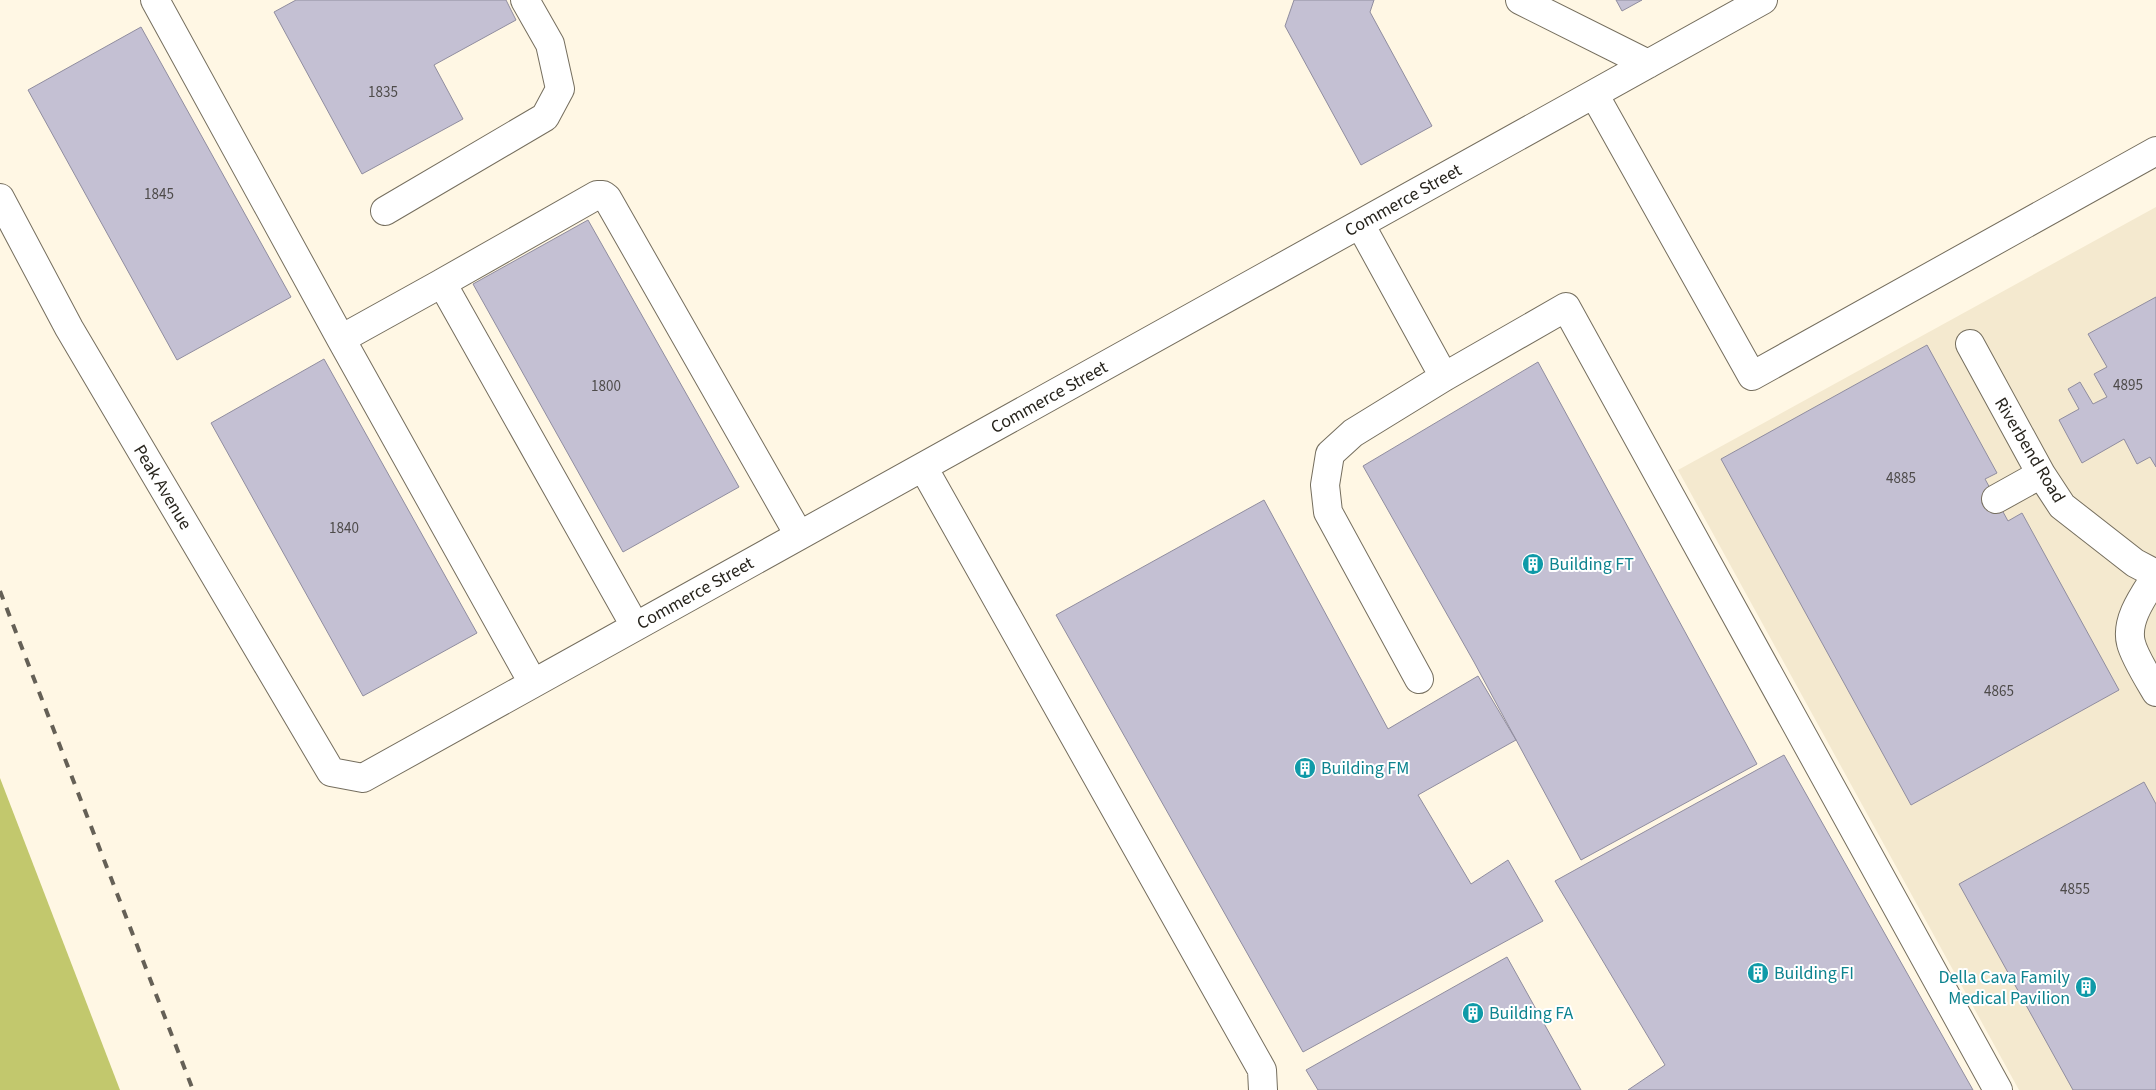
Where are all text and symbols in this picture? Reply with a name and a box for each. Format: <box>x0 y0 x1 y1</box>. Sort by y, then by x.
house number: 1835 <box>368 82 398 103</box>
street label: Commerce Street <box>1340 158 1466 243</box>
house number: 1845 <box>144 184 174 205</box>
street label: Commerce Street <box>986 355 1112 440</box>
house number: 4895 <box>2113 375 2143 396</box>
house number: 1800 <box>591 376 621 397</box>
street label: Riverbend Road <box>1988 393 2071 508</box>
street label: Peak Avenue <box>127 440 198 535</box>
house number: 4885 <box>1886 468 1916 489</box>
house number: 1840 <box>329 518 359 539</box>
street label: Commerce Street <box>632 551 758 636</box>
building icon: Building FT <box>1521 552 1545 576</box>
place label: Building FT <box>1549 552 1634 577</box>
house number: 4865 <box>1984 681 2014 702</box>
building icon: Building FM <box>1293 756 1317 780</box>
place label: Building FM <box>1321 756 1409 781</box>
house number: 4855 <box>2060 879 2090 900</box>
building icon: Building FI <box>1746 961 1770 985</box>
place label: Building FI <box>1774 961 1854 986</box>
place label: Della Cava Family Medical Pavilion <box>1938 965 2071 1011</box>
building icon: Della Cava Family Medical Pavilion <box>2074 975 2098 999</box>
building icon: Building FA <box>1461 1001 1485 1025</box>
place label: Building FA <box>1489 1001 1574 1026</box>

